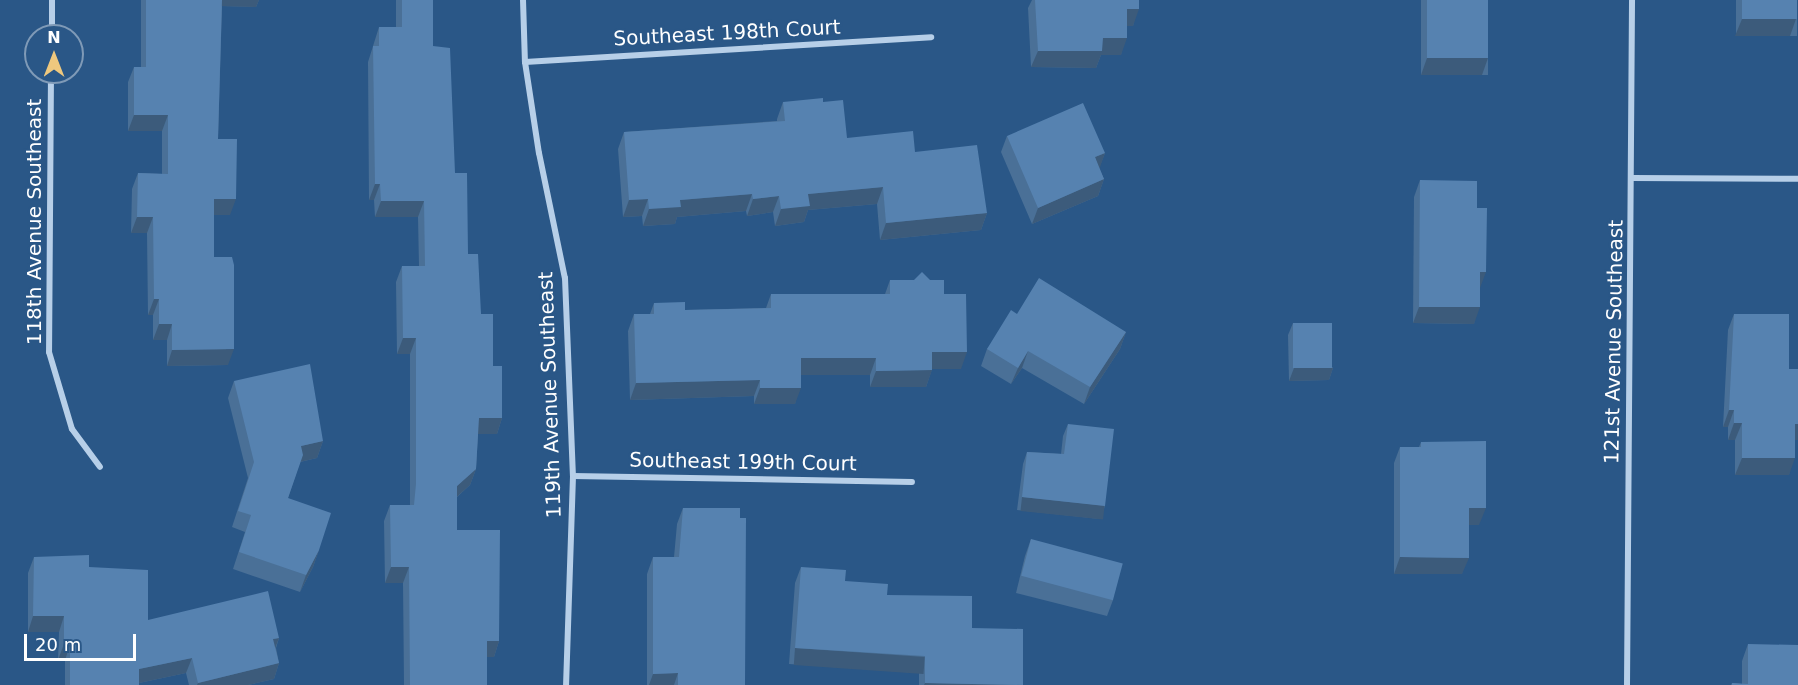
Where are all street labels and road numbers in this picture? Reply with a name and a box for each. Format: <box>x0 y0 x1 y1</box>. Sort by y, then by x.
street label: Southeast 198th Court <box>613 15 841 51</box>
street label: 118th Avenue Southeast <box>22 99 46 345</box>
street label: 121st Avenue Southeast <box>1600 220 1628 464</box>
street label: 119th Avenue Southeast <box>534 271 566 519</box>
street label: Southeast 199th Court <box>629 448 857 476</box>

